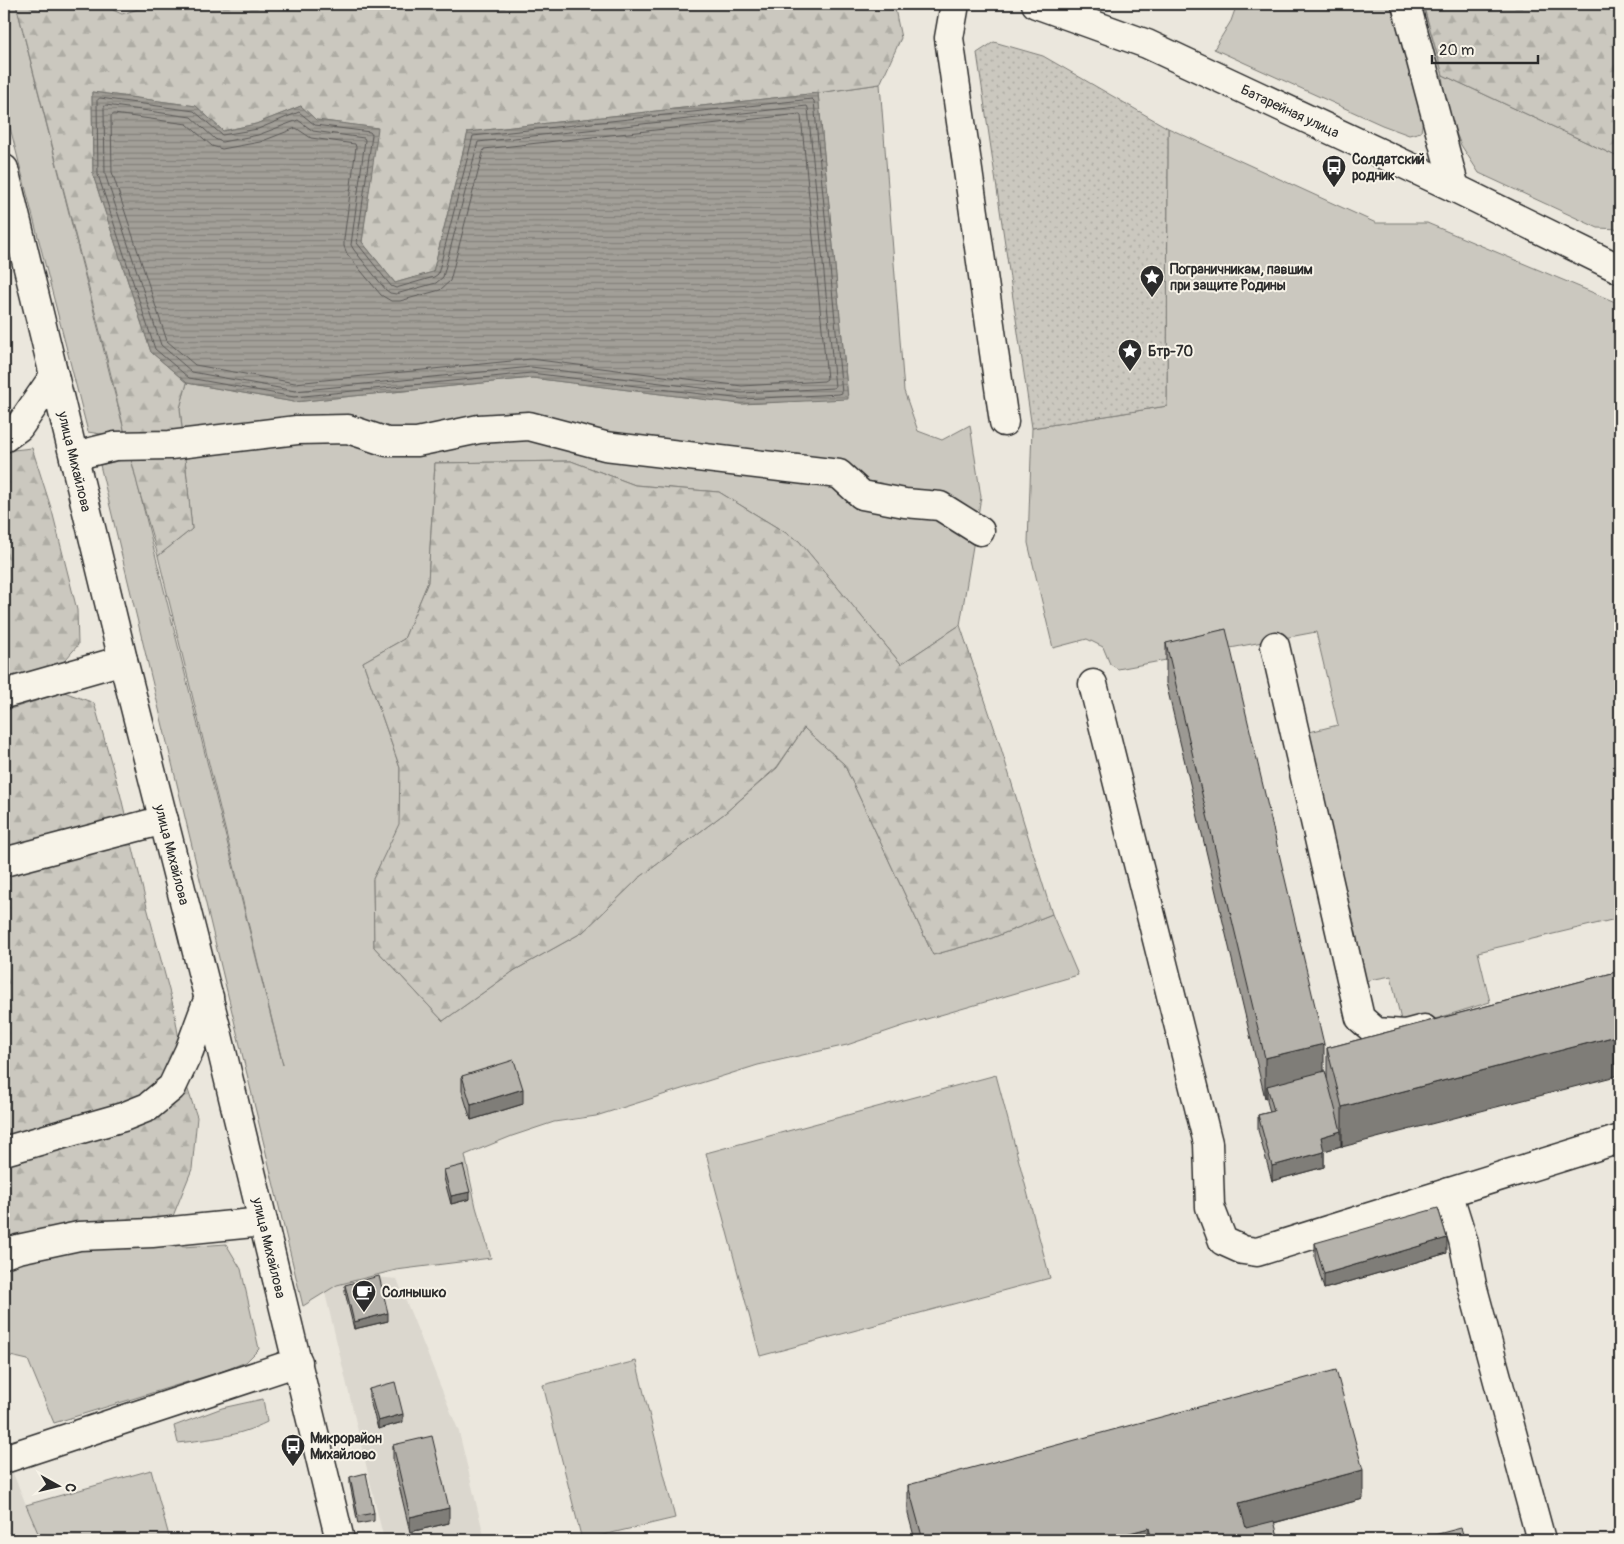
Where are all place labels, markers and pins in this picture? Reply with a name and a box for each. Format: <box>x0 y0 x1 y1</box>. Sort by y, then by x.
place label: Солдатский родник <box>1352 151 1425 184</box>
bus stop icon: Солдатский родник <box>1321 154 1347 188</box>
place label: Пограничникам, павшим при защите Родины <box>1170 261 1313 294</box>
place icon: Пограничникам, павшим при защите Родины <box>1139 264 1165 298</box>
place icon: Бтр-70 <box>1117 338 1143 372</box>
place label: Бтр-70 <box>1148 343 1193 360</box>
cafe icon: Солнышко <box>351 1279 377 1313</box>
place label: Солнышко <box>382 1284 447 1301</box>
place label: Микрорайон Михайлово <box>310 1430 382 1463</box>
bus stop icon: Микрорайон Михайлово <box>280 1433 306 1467</box>

